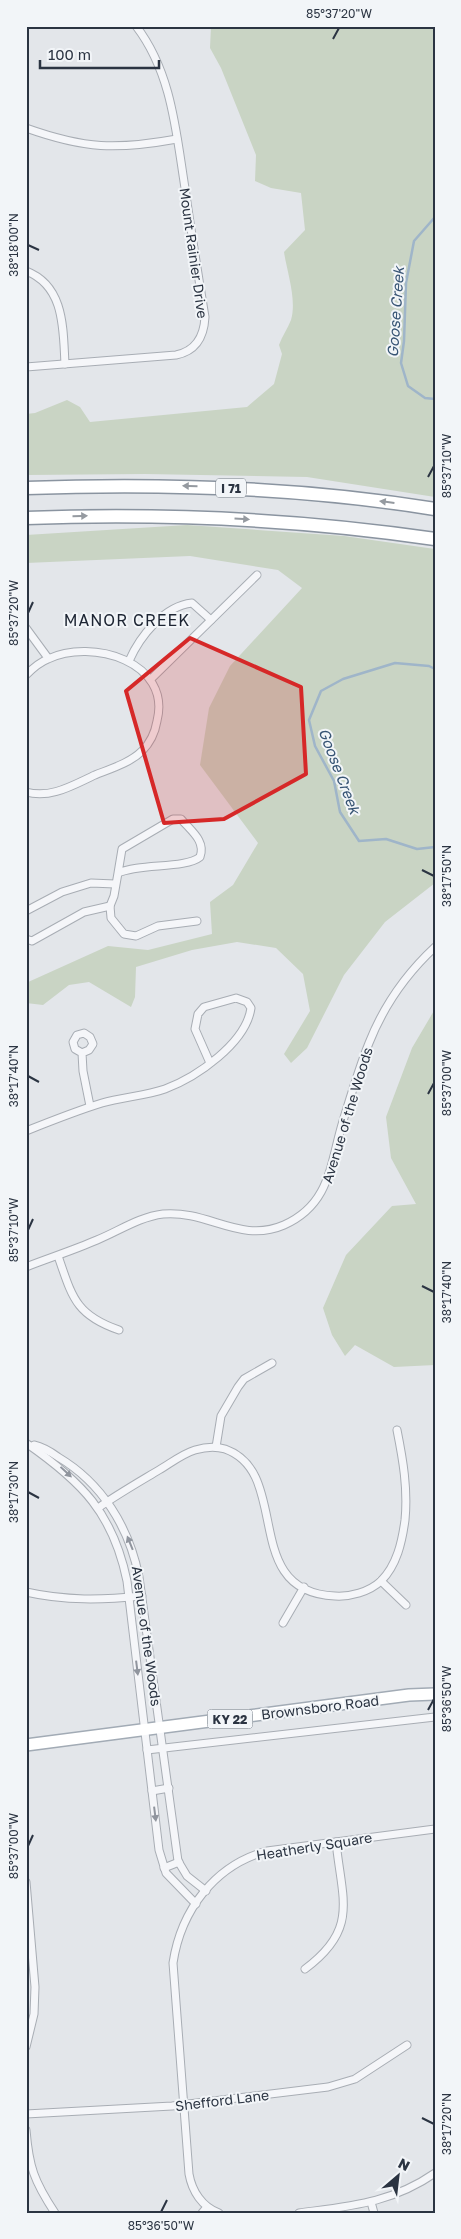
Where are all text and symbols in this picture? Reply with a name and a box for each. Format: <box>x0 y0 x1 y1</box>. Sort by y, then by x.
text: 85°37'20"W <box>306 6 372 21</box>
scale bar <box>40 38 159 70</box>
text: 100 m <box>48 45 91 63</box>
street label: Mount Rainier Drive <box>176 187 212 319</box>
text: 38°18'00"N <box>6 213 21 277</box>
water label: Goose Creek <box>383 265 407 358</box>
text: 85°37'10"W <box>439 433 454 498</box>
road number: I 71 <box>216 478 246 498</box>
one-way arrow <box>181 482 197 490</box>
one-way arrow <box>378 498 394 506</box>
one-way arrow <box>72 512 88 520</box>
one-way arrow <box>235 516 251 524</box>
text: 85°37'20"W <box>6 580 21 646</box>
district label: MANOR CREEK <box>64 610 190 630</box>
water label: Goose Creek <box>315 725 365 818</box>
text: 38°17'50"N <box>439 845 454 907</box>
text: 38°17'40"N <box>6 1045 21 1107</box>
street label: Avenue of the Woods <box>318 1045 376 1185</box>
text: 85°37'00"W <box>439 1049 454 1116</box>
text: 85°37'10"W <box>6 1197 21 1262</box>
text: 38°17'40"N <box>439 1261 454 1323</box>
text: 38°17'30"N <box>6 1461 21 1523</box>
one-way arrow <box>60 1466 72 1478</box>
one-way arrow <box>125 1536 133 1550</box>
street label: Avenue of the Woods <box>129 1565 165 1707</box>
one-way arrow <box>133 1660 141 1676</box>
text: 85°36'50"W <box>439 1665 454 1732</box>
street label: Brownsboro Road <box>260 1691 380 1723</box>
road number: KY 22 <box>208 1710 252 1728</box>
one-way arrow <box>151 1806 159 1822</box>
text: 85°37'00"W <box>6 1812 21 1879</box>
street label: Heatherly Square <box>255 1828 373 1864</box>
street label: Shefford Lane <box>174 2086 270 2114</box>
text: 38°17'20"N <box>439 2093 454 2155</box>
north arrow <box>374 2152 424 2202</box>
text: N <box>396 2154 413 2174</box>
text: 85°36'50"W <box>128 2218 195 2233</box>

